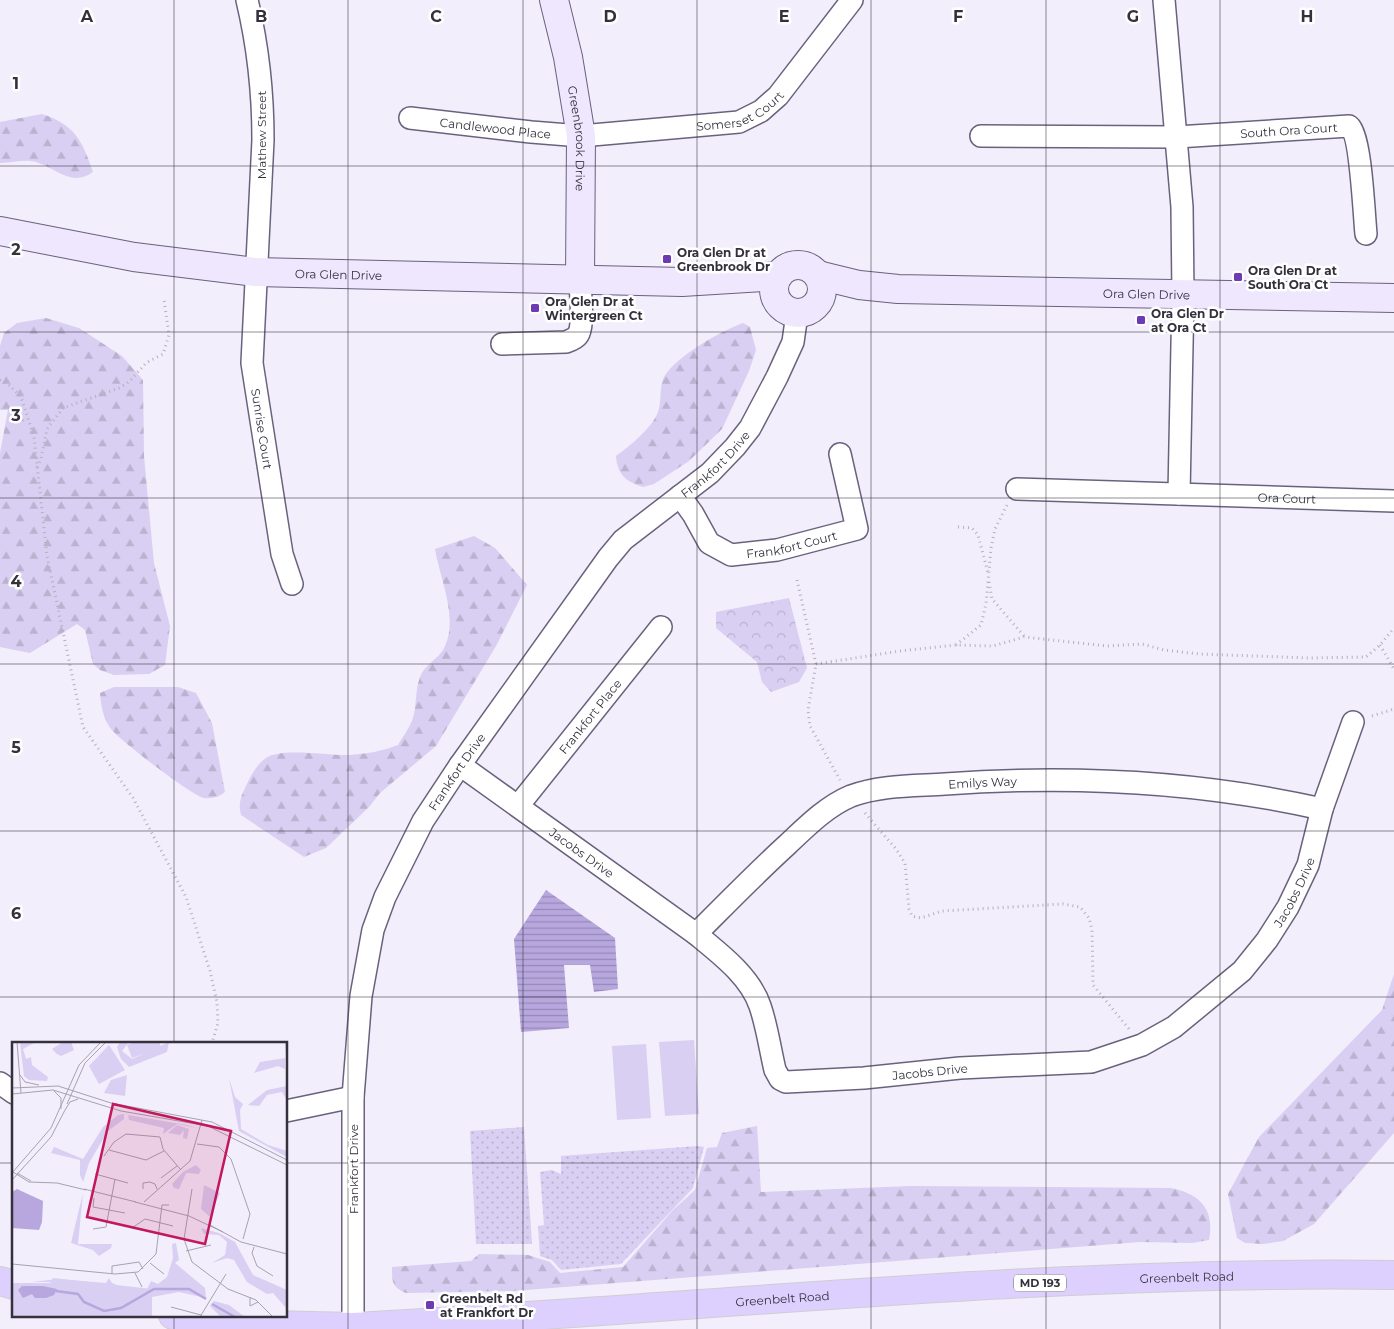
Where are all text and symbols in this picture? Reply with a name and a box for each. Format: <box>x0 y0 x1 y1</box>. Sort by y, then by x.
text: A <box>80 7 94 26</box>
text: B <box>255 7 267 26</box>
text: C <box>430 7 442 26</box>
text: D <box>603 7 617 26</box>
text: E <box>779 7 789 26</box>
text: F <box>953 7 963 26</box>
text: G <box>1127 7 1139 26</box>
text: H <box>1301 7 1313 26</box>
text: 1 <box>13 74 19 93</box>
street label: Greenbrook Drive <box>565 85 589 191</box>
street label: Somerset Court <box>696 88 787 133</box>
street label: Mathew Street <box>254 91 269 179</box>
street label: Candlewood Place <box>439 114 552 141</box>
street label: South Ora Court <box>1240 119 1338 140</box>
text: 2 <box>11 240 21 259</box>
place label: Ora Glen Dr at Greenbrook Dr <box>677 245 770 274</box>
marker: Ora Glen Dr at Greenbrook Dr <box>661 253 673 265</box>
place label: Ora Glen Dr at South Ora Ct <box>1248 263 1338 292</box>
street label: Ora Glen Drive <box>295 265 382 282</box>
marker: Ora Glen Dr at South Ora Ct <box>1232 271 1244 283</box>
street label: Ora Glen Drive <box>1103 285 1190 302</box>
place label: Ora Glen Dr at Wintergreen Ct <box>545 294 643 323</box>
marker: Ora Glen Dr at Wintergreen Ct <box>529 302 541 314</box>
place label: Ora Glen Dr at Ora Ct <box>1151 306 1224 335</box>
marker: Ora Glen Dr at Ora Ct <box>1135 314 1147 326</box>
street label: Sunrise Court <box>249 387 276 470</box>
text: 3 <box>10 406 21 425</box>
street label: Frankfort Drive <box>677 428 752 501</box>
street label: Ora Court <box>1257 489 1316 506</box>
street label: Frankfort Court <box>745 527 839 561</box>
text: 4 <box>10 572 22 591</box>
street label: Frankfort Place <box>555 676 624 757</box>
street label: Frankfort Drive <box>425 730 488 813</box>
text: 5 <box>11 738 21 757</box>
street label: Emilys Way <box>948 773 1017 791</box>
street label: Jacobs Drive <box>546 824 617 881</box>
street label: Jacobs Drive <box>1269 856 1317 930</box>
text: 6 <box>11 904 21 923</box>
inset map <box>12 1042 288 1316</box>
street label: Jacobs Drive <box>890 1060 968 1083</box>
street label: Frankfort Drive <box>346 1124 361 1214</box>
street label: Greenbelt Road <box>1139 1268 1234 1286</box>
road number: MD 193 <box>1014 1275 1066 1292</box>
street label: Greenbelt Road <box>735 1287 830 1309</box>
place label: Greenbelt Rd at Frankfort Dr <box>440 1291 533 1320</box>
marker: Greenbelt Rd at Frankfort Dr <box>424 1299 436 1311</box>

